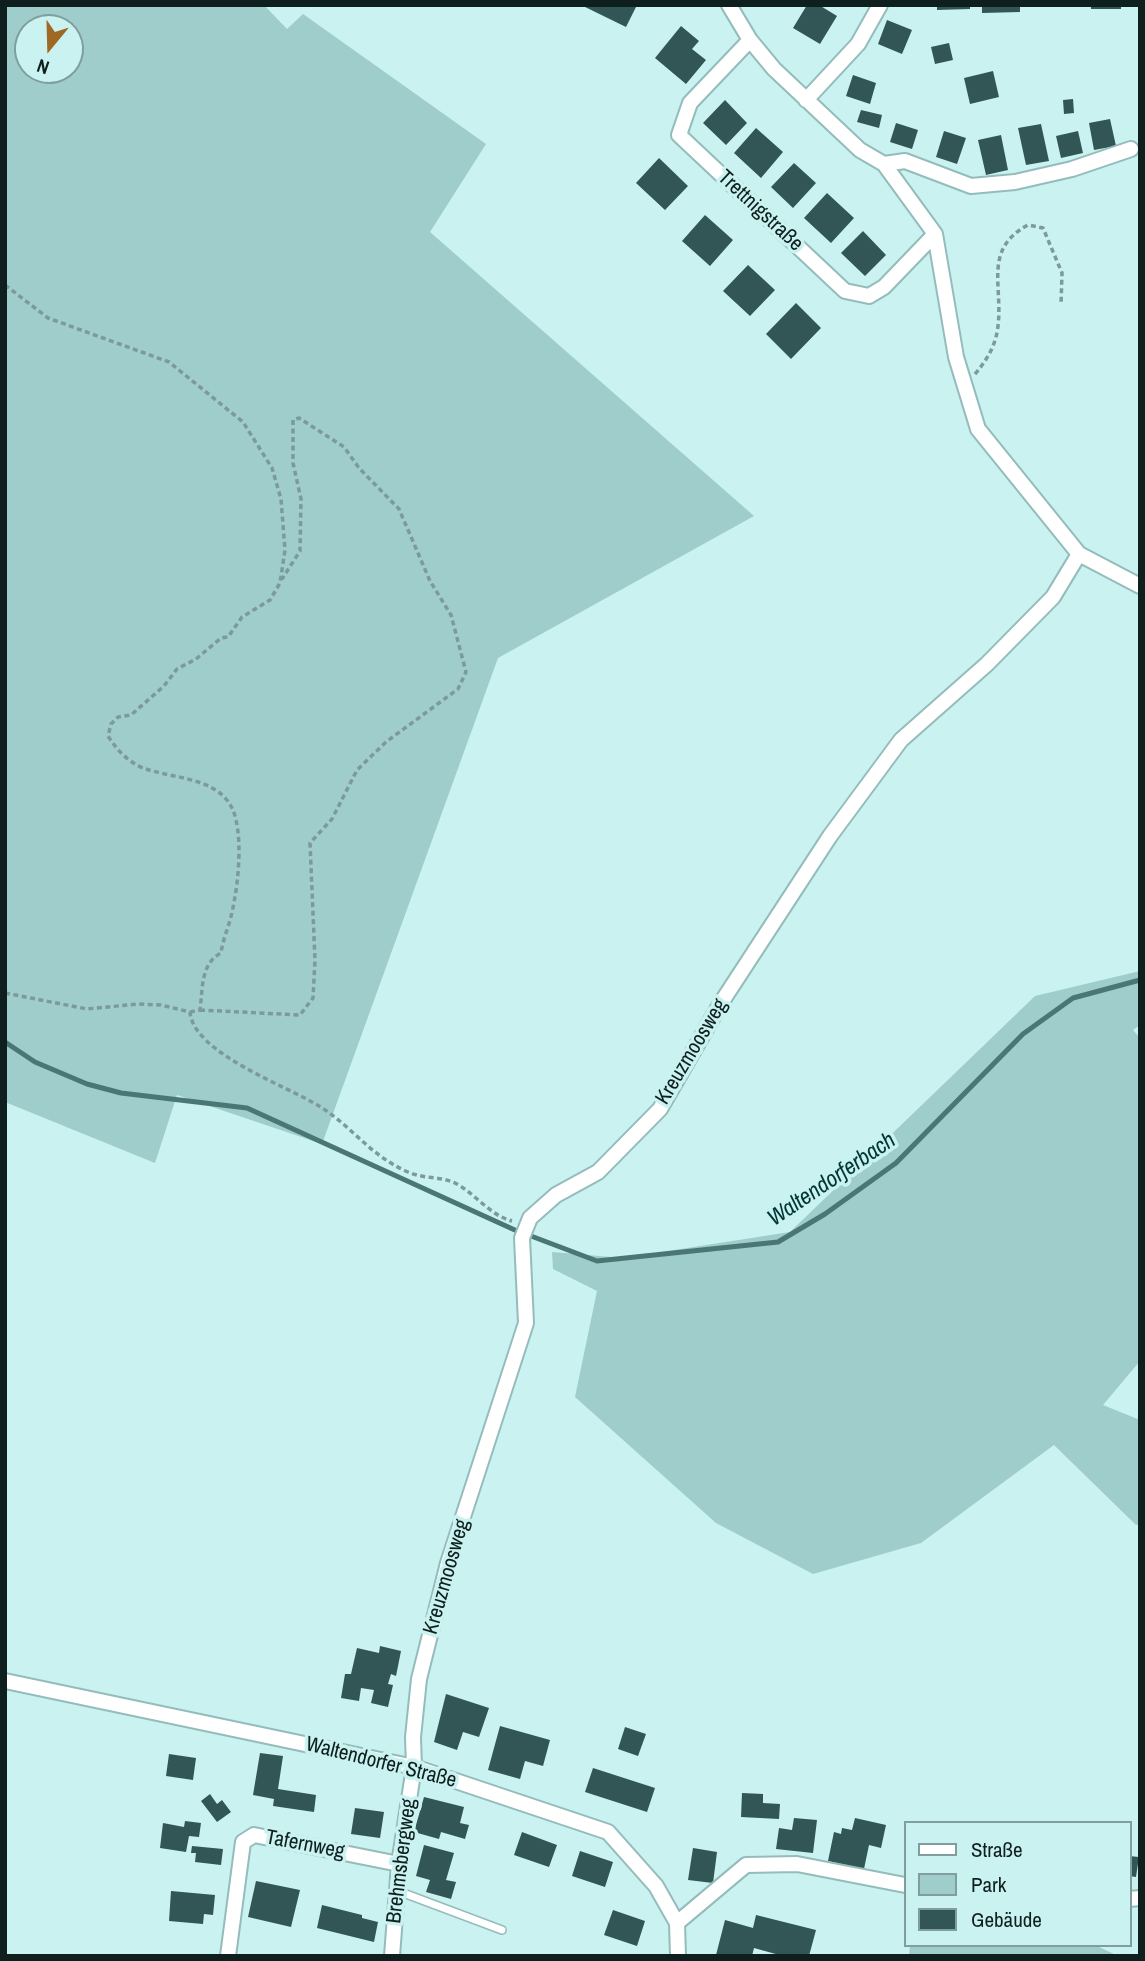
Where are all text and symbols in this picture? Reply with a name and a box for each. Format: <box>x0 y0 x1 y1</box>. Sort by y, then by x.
north arrow <box>14 14 84 84</box>
text: N <box>33 53 52 81</box>
street label: Trettnigstraße <box>712 165 808 257</box>
street label: Kreuzmoosweg <box>651 995 733 1109</box>
water label: Waltendorferbach <box>763 1127 901 1233</box>
street label: Kreuzmoosweg <box>419 1516 475 1638</box>
street label: Waltendorfer Straße <box>303 1732 459 1794</box>
street label: Brehmsbergweg <box>382 1797 422 1925</box>
legend <box>904 1821 1131 1947</box>
street label: Tafernweg <box>263 1825 347 1865</box>
text: Straße <box>971 1835 1023 1864</box>
text: Park <box>971 1870 1006 1899</box>
text: Gebäude <box>971 1905 1042 1934</box>

